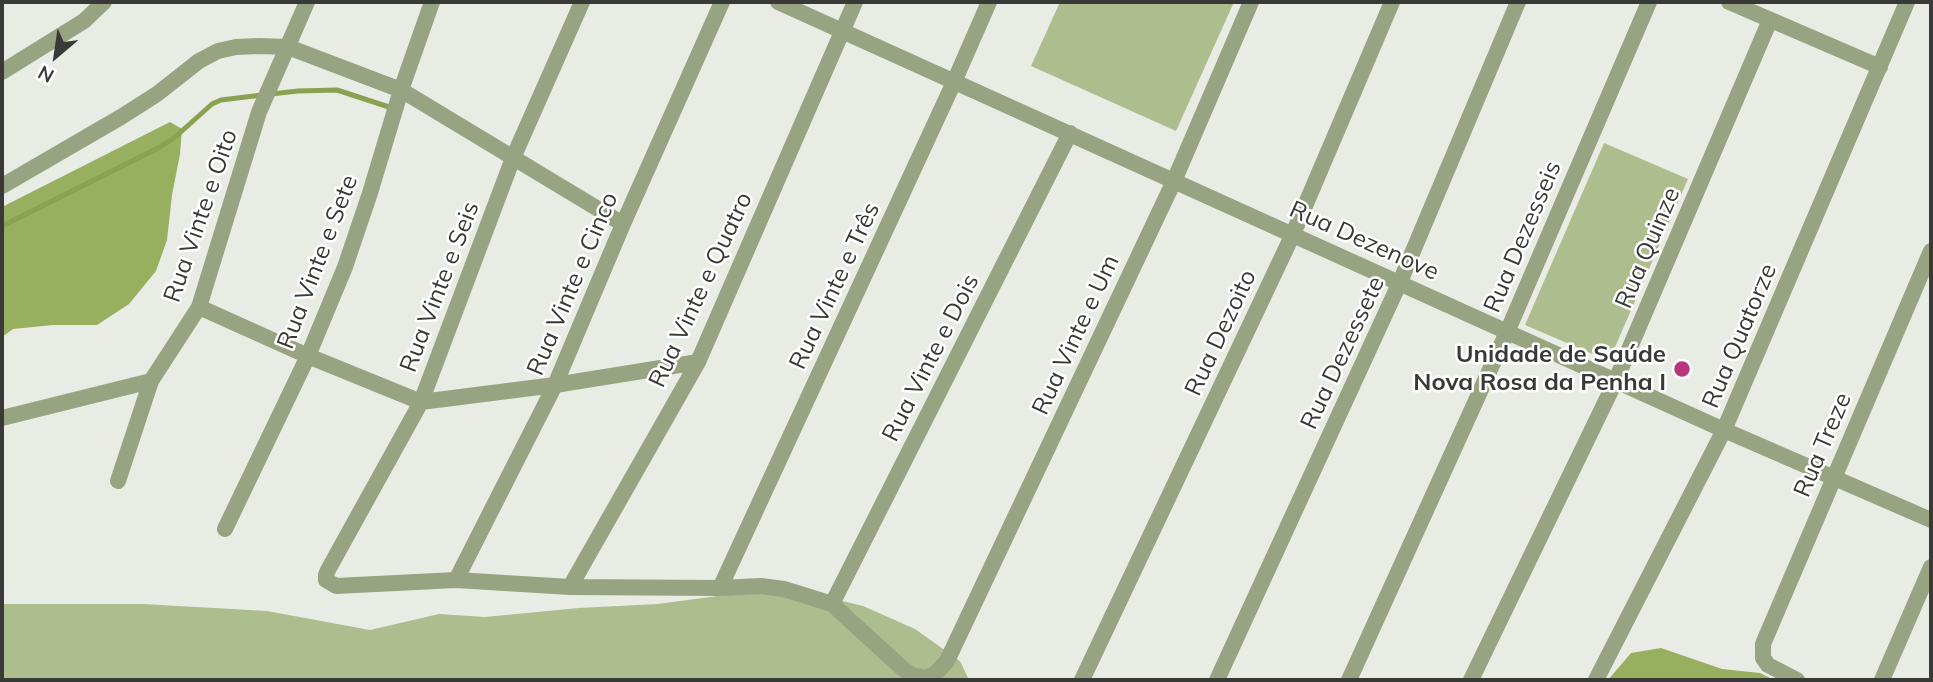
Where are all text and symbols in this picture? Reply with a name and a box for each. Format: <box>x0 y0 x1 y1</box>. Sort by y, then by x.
north arrow <box>21 21 91 91</box>
text: N <box>34 60 58 88</box>
street label: Rua Vinte e Oito <box>158 126 244 306</box>
street label: Rua Dezesseis <box>1478 157 1568 317</box>
street label: Rua Vinte e Sete <box>272 171 364 353</box>
street label: Rua Quinze <box>1610 183 1686 313</box>
street label: Rua Vinte e Cinco <box>521 188 625 380</box>
street label: Rua Vinte e Quatro <box>643 188 759 392</box>
street label: Rua Dezenove <box>1285 195 1443 287</box>
street label: Rua Vinte e Seis <box>394 198 486 376</box>
street label: Rua Vinte e Três <box>784 198 886 374</box>
street label: Rua Vinte e Um <box>1026 250 1126 420</box>
street label: Rua Quatorze <box>1697 260 1783 412</box>
street label: Rua Dezoito <box>1179 265 1263 401</box>
street label: Rua Vinte e Dois <box>876 270 986 446</box>
street label: Rua Dezessete <box>1295 272 1391 434</box>
place label: Unidade de Saúde Nova Rosa da Penha I <box>1413 341 1666 397</box>
marker: Unidade de Saúde Nova Rosa da Penha I <box>1672 359 1692 379</box>
street label: Rua Treze <box>1788 388 1858 502</box>

